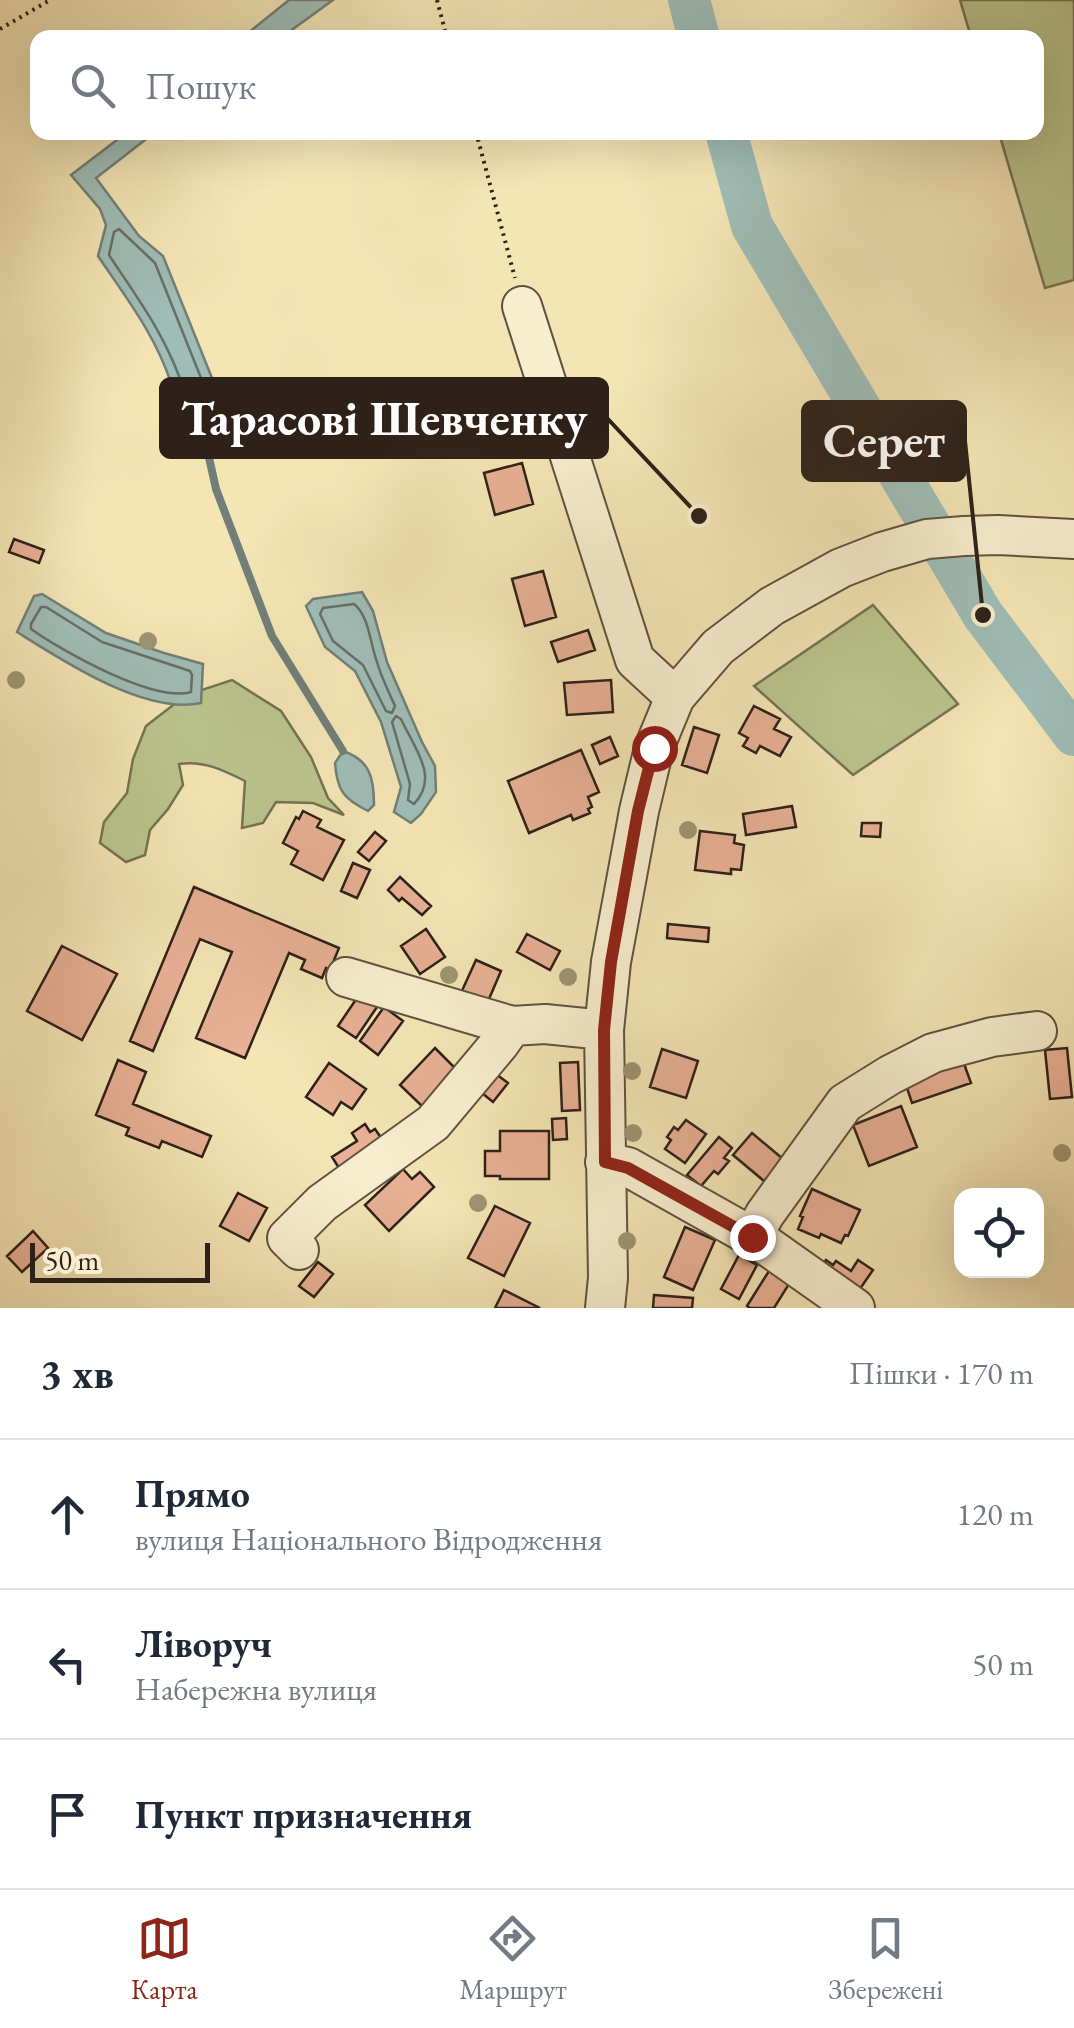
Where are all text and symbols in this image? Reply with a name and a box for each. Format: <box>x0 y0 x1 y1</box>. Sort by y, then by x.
search box <box>30 30 1044 140</box>
icon: search <box>65 58 120 113</box>
text: Пошук <box>145 61 256 110</box>
callout: Тарасові Шевченку <box>161 379 607 457</box>
text: Тарасові Шевченку <box>181 387 588 449</box>
callout: Серет <box>803 402 965 480</box>
text: Серет <box>823 409 945 471</box>
route start <box>632 726 678 772</box>
map controls <box>954 1188 1044 1278</box>
button: locate <box>954 1188 1044 1278</box>
route end <box>730 1215 776 1261</box>
scale bar <box>30 1238 210 1282</box>
text: 50 m <box>45 1242 99 1278</box>
text: 3 хв <box>40 1346 114 1401</box>
text: Пішки · 170 m <box>849 1352 1034 1394</box>
text: Прямо <box>135 1469 250 1518</box>
icon: ahead <box>40 1487 95 1542</box>
text: 120 m <box>957 1493 1034 1535</box>
text: вулиця Національного Відродження <box>135 1518 602 1560</box>
text: Ліворуч <box>135 1619 272 1668</box>
icon: left <box>40 1637 95 1692</box>
text: 50 m <box>972 1643 1034 1685</box>
text: Набережна вулиця <box>135 1668 377 1710</box>
icon: arrive <box>40 1787 95 1842</box>
text: Пункт призначення <box>135 1790 472 1839</box>
tab: Карта <box>131 1911 198 2007</box>
tab: Маршрут <box>459 1911 567 2007</box>
tab: Збережені <box>828 1911 943 2007</box>

